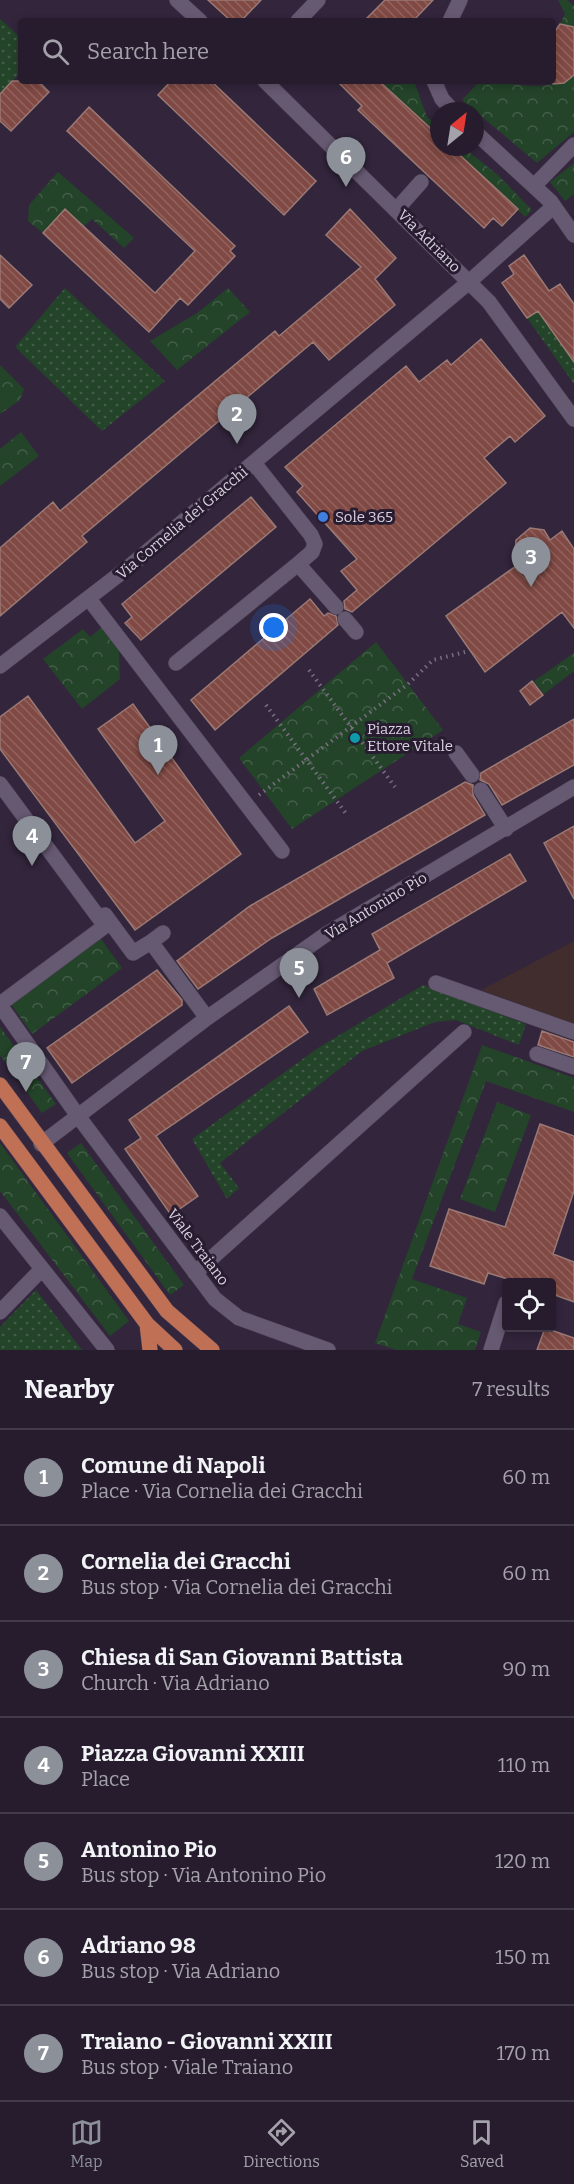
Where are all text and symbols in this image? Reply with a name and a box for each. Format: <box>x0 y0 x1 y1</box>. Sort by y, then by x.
search box <box>18 18 556 84</box>
icon: search <box>39 35 72 68</box>
text: Search here <box>87 38 209 65</box>
north arrow <box>430 102 484 156</box>
pin: 6 <box>326 138 366 187</box>
street label: Via Adriano <box>394 206 464 276</box>
pin: 2 <box>218 394 256 444</box>
street label: Via Cornelia dei Gracchi <box>113 463 252 583</box>
place label: Sole 365 <box>335 508 393 526</box>
marker: Sole 365 <box>316 510 330 524</box>
pin: 3 <box>512 538 550 587</box>
your location <box>259 613 288 642</box>
place label: Piazza Ettore Vitale <box>367 720 453 755</box>
pin: 1 <box>138 726 178 775</box>
marker: Piazza Ettore Vitale <box>348 731 362 745</box>
pin: 4 <box>12 816 51 866</box>
street label: Via Antonino Pio <box>322 868 430 944</box>
pin: 5 <box>280 948 318 998</box>
pin: 7 <box>6 1042 46 1092</box>
street label: Viale Traiano <box>163 1205 233 1289</box>
map controls <box>502 1278 556 1332</box>
button: locate <box>502 1278 556 1332</box>
text: Nearby <box>24 1374 114 1405</box>
text: 7 results <box>472 1377 550 1401</box>
text: Comune di Napoli <box>81 1452 265 1479</box>
text: 1 <box>39 1465 48 1489</box>
text: 60 m <box>502 1465 550 1489</box>
text: Place · Via Cornelia dei Gracchi <box>81 1479 363 1503</box>
text: Cornelia dei Gracchi <box>81 1548 291 1575</box>
text: 2 <box>38 1561 49 1585</box>
text: 60 m <box>502 1561 550 1585</box>
text: Bus stop · Via Cornelia dei Gracchi <box>81 1575 393 1599</box>
text: Chiesa di San Giovanni Battista <box>81 1644 403 1671</box>
text: 3 <box>38 1657 49 1681</box>
text: 90 m <box>502 1657 550 1681</box>
text: Church · Via Adriano <box>81 1671 270 1695</box>
text: Piazza Giovanni XXIII <box>81 1740 305 1767</box>
text: 4 <box>37 1753 50 1777</box>
text: 110 m <box>498 1753 550 1777</box>
text: Place <box>81 1767 130 1791</box>
text: Antonino Pio <box>81 1836 217 1863</box>
text: 5 <box>38 1849 49 1873</box>
text: 120 m <box>495 1849 550 1873</box>
text: Bus stop · Via Antonino Pio <box>81 1863 326 1887</box>
text: Adriano 98 <box>81 1932 196 1959</box>
text: 6 <box>38 1945 49 1969</box>
text: 150 m <box>495 1945 550 1969</box>
text: Bus stop · Via Adriano <box>81 1959 280 1983</box>
text: Traiano - Giovanni XXIII <box>81 2028 333 2055</box>
text: 7 <box>38 2041 49 2065</box>
text: 170 m <box>497 2041 550 2065</box>
text: Bus stop · Viale Traiano <box>81 2055 293 2079</box>
tab: Map <box>70 2116 103 2171</box>
tab: Directions <box>243 2116 320 2171</box>
tab: Saved <box>460 2116 504 2171</box>

